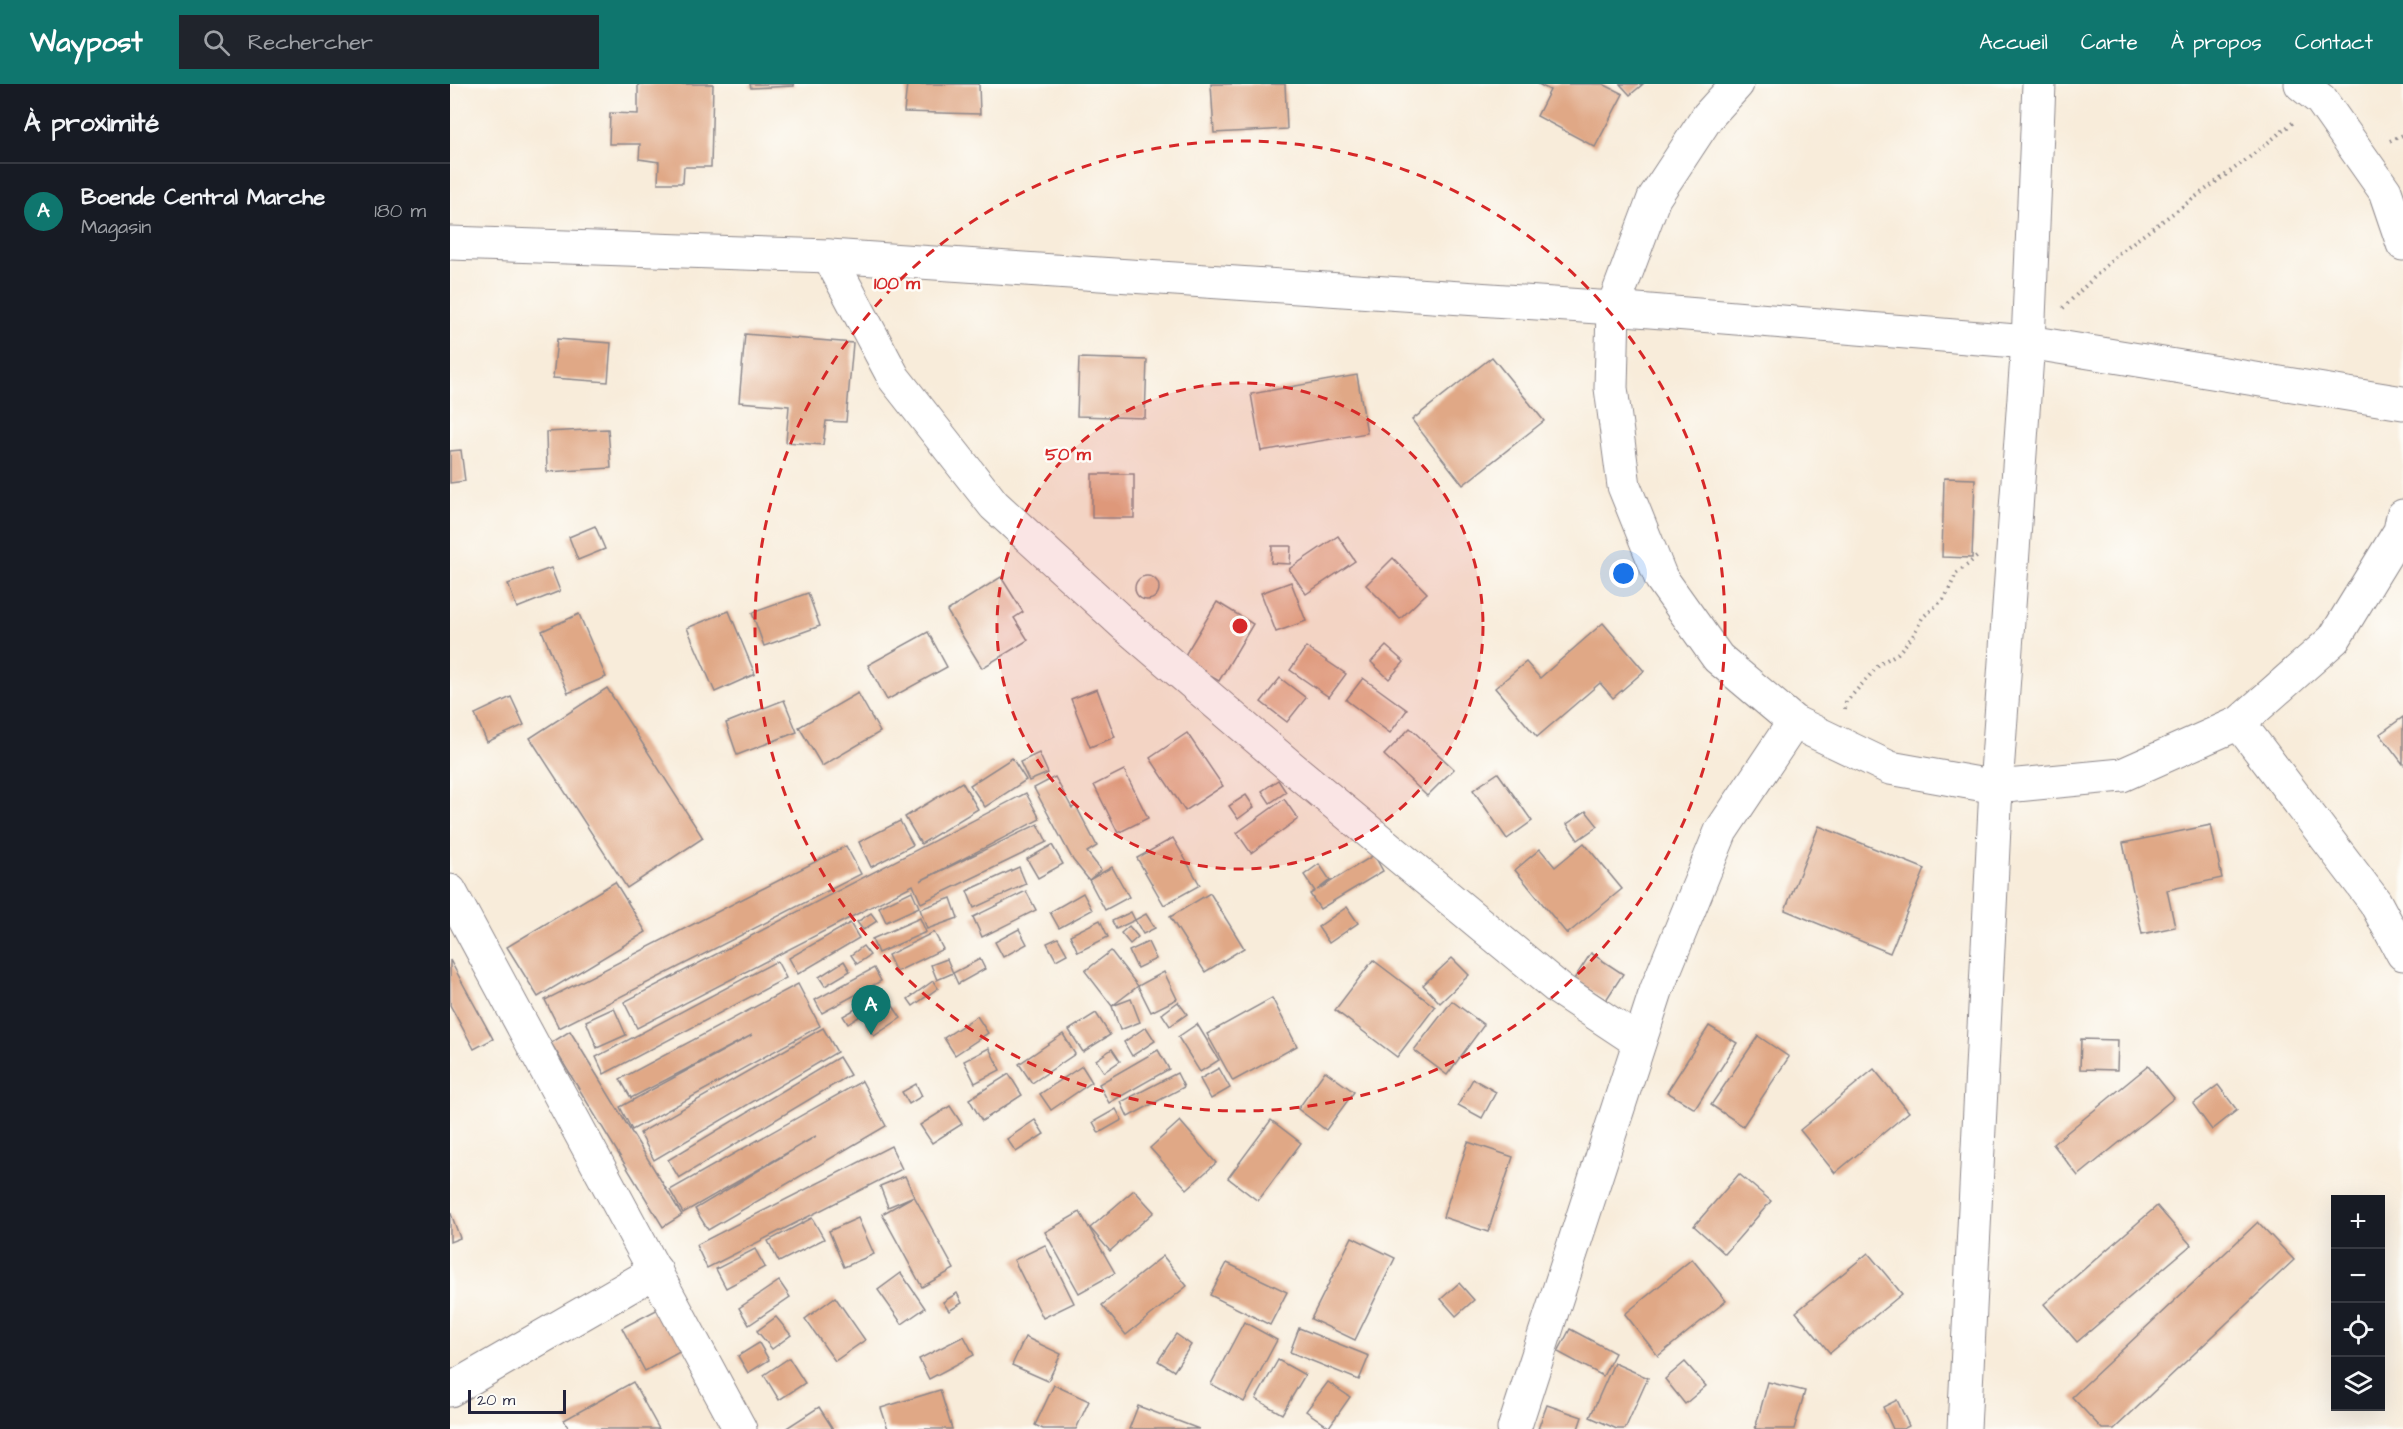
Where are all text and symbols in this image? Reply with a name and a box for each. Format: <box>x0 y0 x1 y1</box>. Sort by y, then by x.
search box <box>179 15 599 69</box>
text: Waypost <box>30 23 143 62</box>
icon: search <box>200 26 233 59</box>
text: Rechercher <box>248 27 373 58</box>
text: Accueil <box>1979 28 2048 57</box>
text: Carte <box>2081 28 2138 57</box>
text: À propos <box>2171 28 2262 57</box>
text: Contact <box>2295 28 2373 57</box>
text: À proximité <box>24 105 159 141</box>
text: Boende Central Marche <box>81 182 325 213</box>
text: A <box>37 197 50 225</box>
text: 180 m <box>374 197 426 225</box>
text: Magasin <box>81 213 151 241</box>
text: 100 m <box>874 271 921 296</box>
text: 50 m <box>1045 442 1092 467</box>
your location <box>1609 559 1638 588</box>
centre of rings <box>1230 616 1250 636</box>
pin: A <box>852 986 890 1035</box>
map controls <box>2331 1195 2385 1411</box>
button: + <box>2331 1195 2385 1249</box>
button: − <box>2331 1249 2385 1303</box>
button: locate <box>2331 1303 2385 1357</box>
button: layers <box>2331 1357 2385 1411</box>
scale bar <box>468 1387 566 1414</box>
text: 20 m <box>477 1389 515 1411</box>

